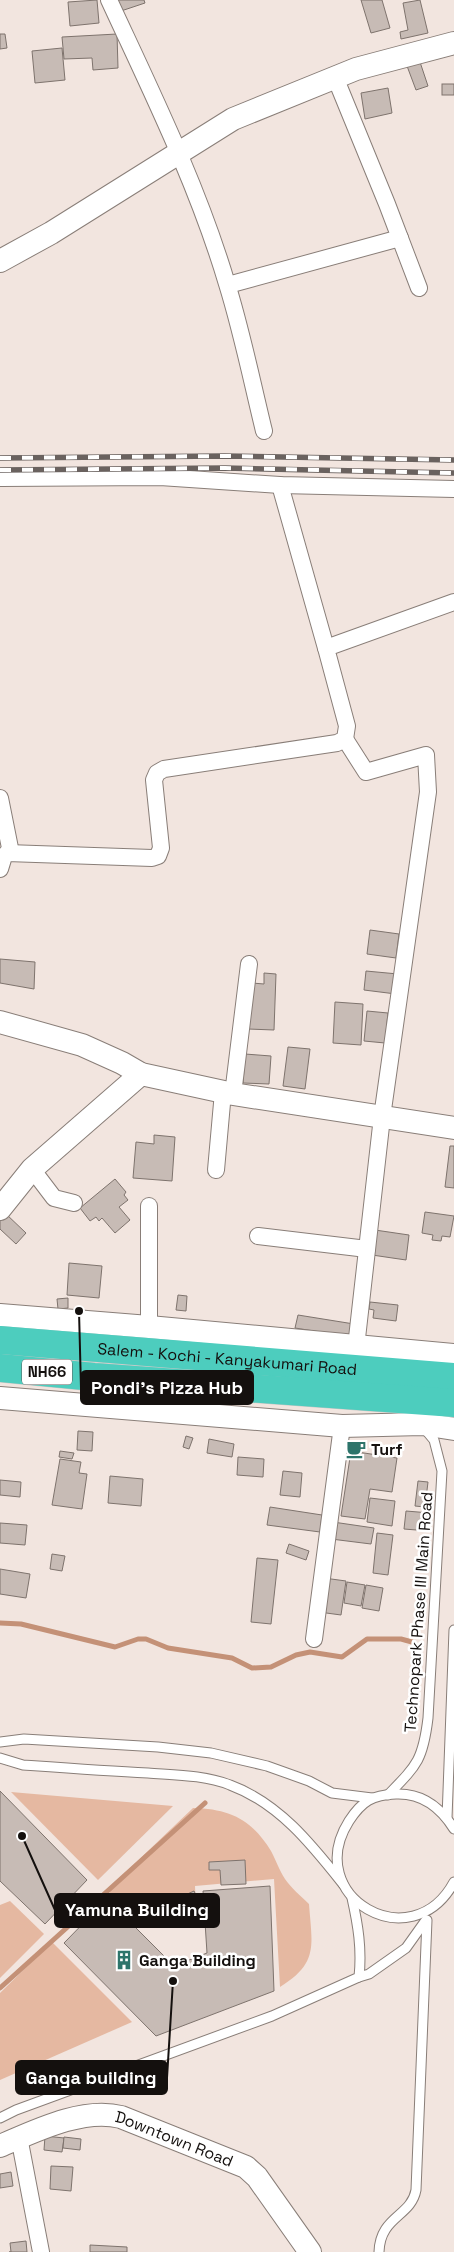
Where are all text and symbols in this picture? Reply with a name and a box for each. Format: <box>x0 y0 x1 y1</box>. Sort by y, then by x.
street label: Salem - Kochi - Kanyakumari Road <box>97 1338 358 1380</box>
road number: NH66 <box>22 1360 72 1384</box>
callout: Pondi's Pizza Hub <box>81 1371 253 1404</box>
text: Pondi's Pizza Hub <box>91 1376 243 1399</box>
cafe icon: Turf <box>345 1438 367 1460</box>
place label: Turf <box>371 1439 402 1460</box>
street label: Technopark Phase III Main Road <box>400 1491 437 1733</box>
callout: Yamuna Building <box>55 1894 219 1927</box>
text: Yamuna Building <box>65 1898 209 1921</box>
building icon: Ganga Building <box>113 1949 135 1971</box>
place label: Ganga Building <box>139 1950 256 1971</box>
callout: Ganga building <box>16 2061 167 2094</box>
text: Ganga building <box>26 2066 156 2089</box>
street label: Downtown Road <box>113 2106 236 2172</box>

